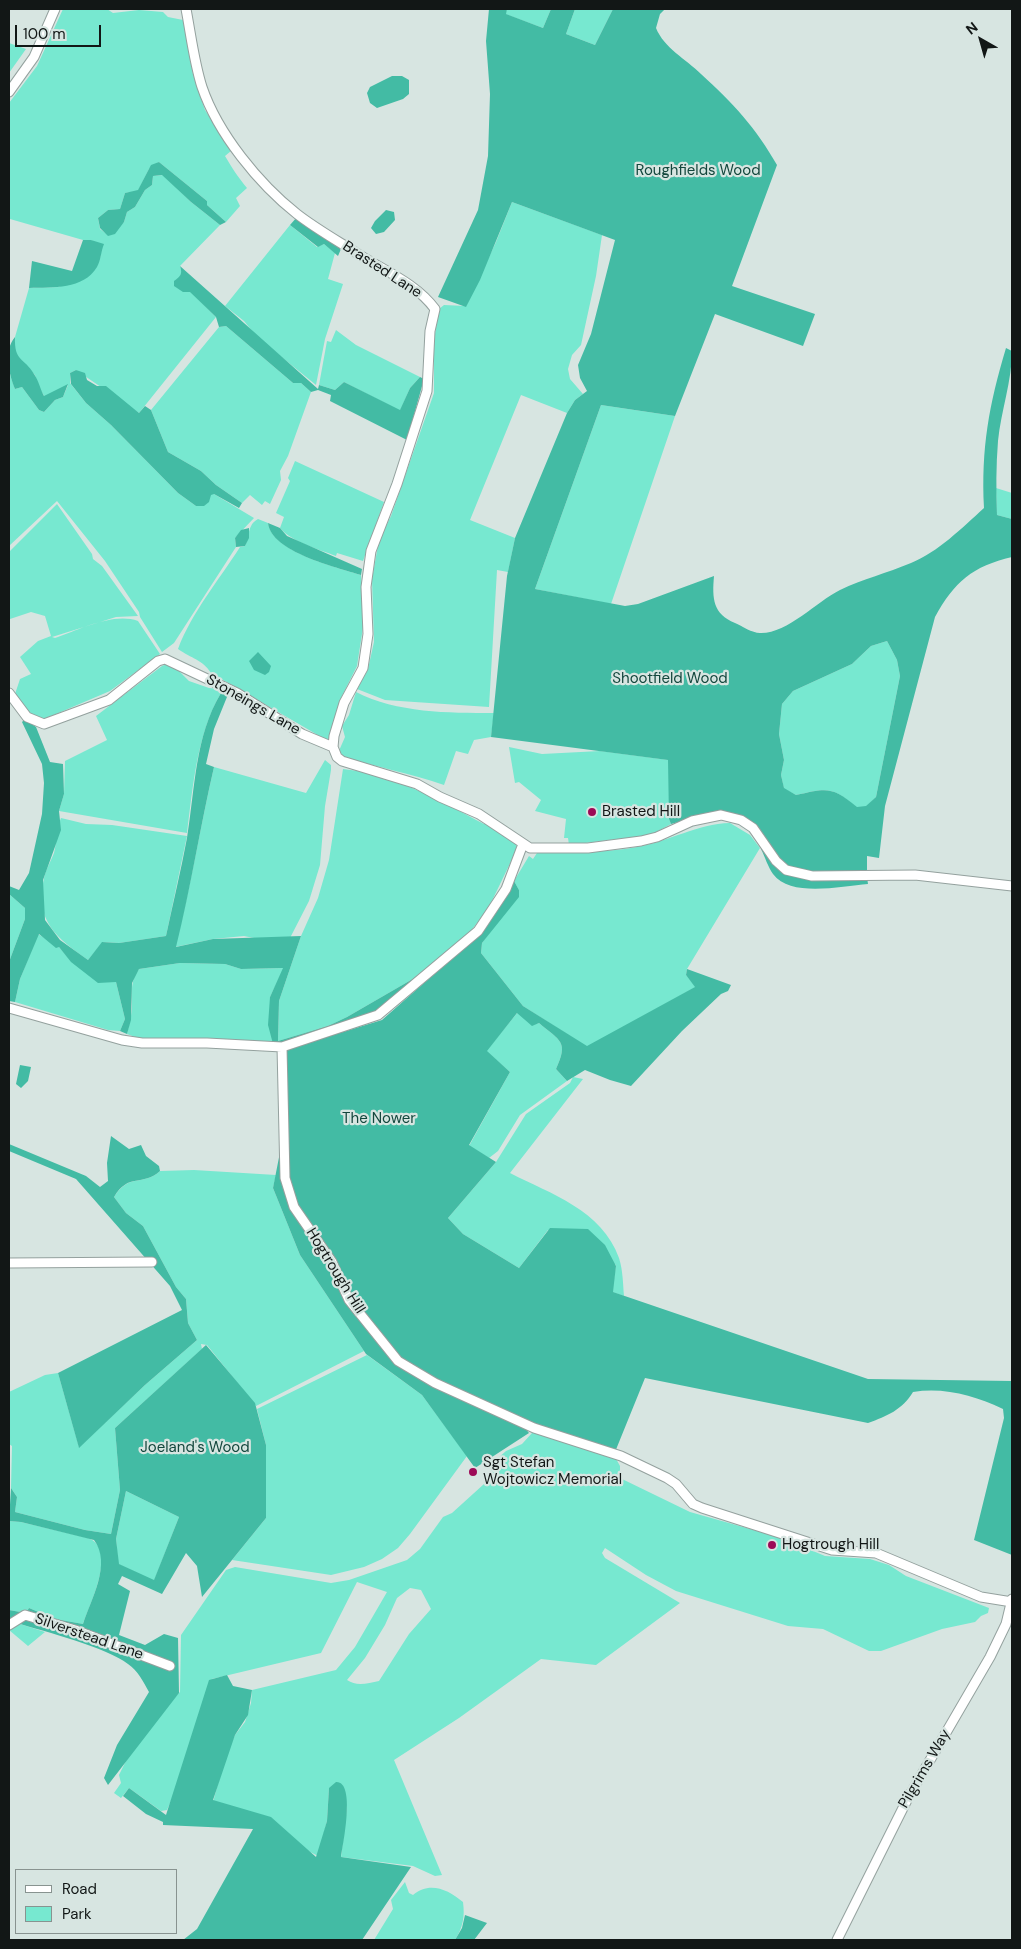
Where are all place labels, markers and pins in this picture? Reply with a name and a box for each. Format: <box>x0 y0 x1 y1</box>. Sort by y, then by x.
place label: Brasted Hill <box>602 803 680 821</box>
marker: Brasted Hill <box>586 806 598 818</box>
place label: Sgt Stefan Wojtowicz Memorial <box>483 1454 622 1489</box>
marker: Sgt Stefan Wojtowicz Memorial <box>467 1466 479 1478</box>
place label: Hogtrough Hill <box>782 1536 879 1554</box>
marker: Hogtrough Hill <box>766 1539 778 1551</box>

